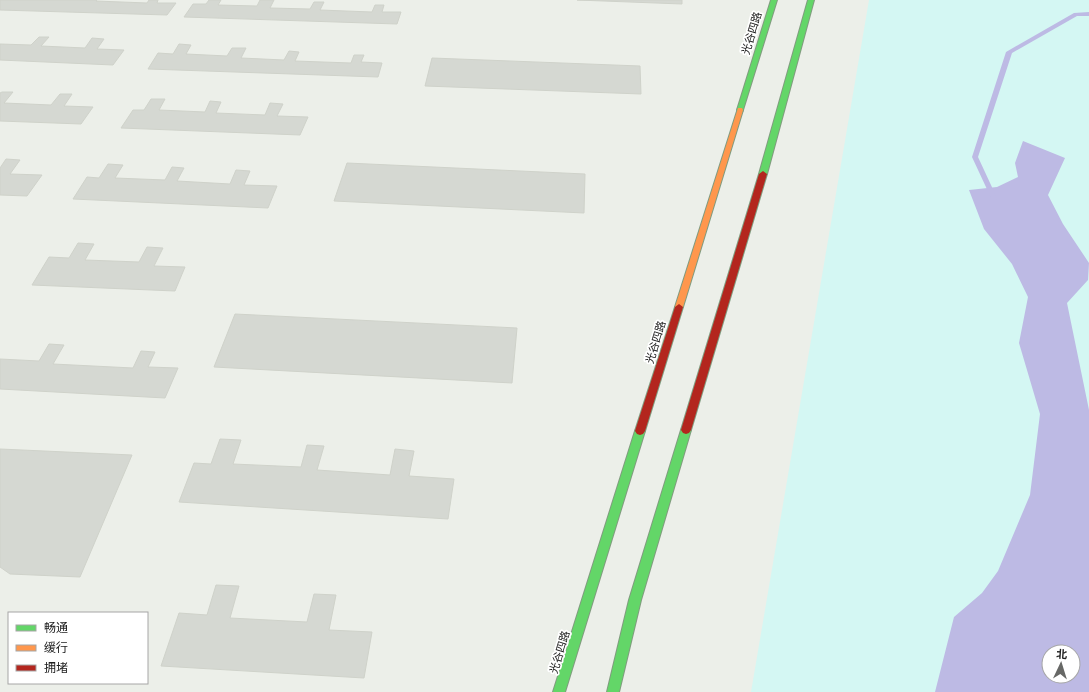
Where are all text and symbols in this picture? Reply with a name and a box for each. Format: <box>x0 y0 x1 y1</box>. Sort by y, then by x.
street label: 光谷四路 <box>737 10 765 56</box>
street label: 光谷四路 <box>641 319 669 365</box>
legend <box>8 612 148 684</box>
text: 畅通 <box>44 619 68 636</box>
street label: 光谷四路 <box>545 629 573 675</box>
text: 缓行 <box>44 639 68 656</box>
north arrow <box>1041 644 1081 684</box>
text: 北 <box>1056 646 1068 661</box>
text: 拥堵 <box>44 659 68 676</box>

